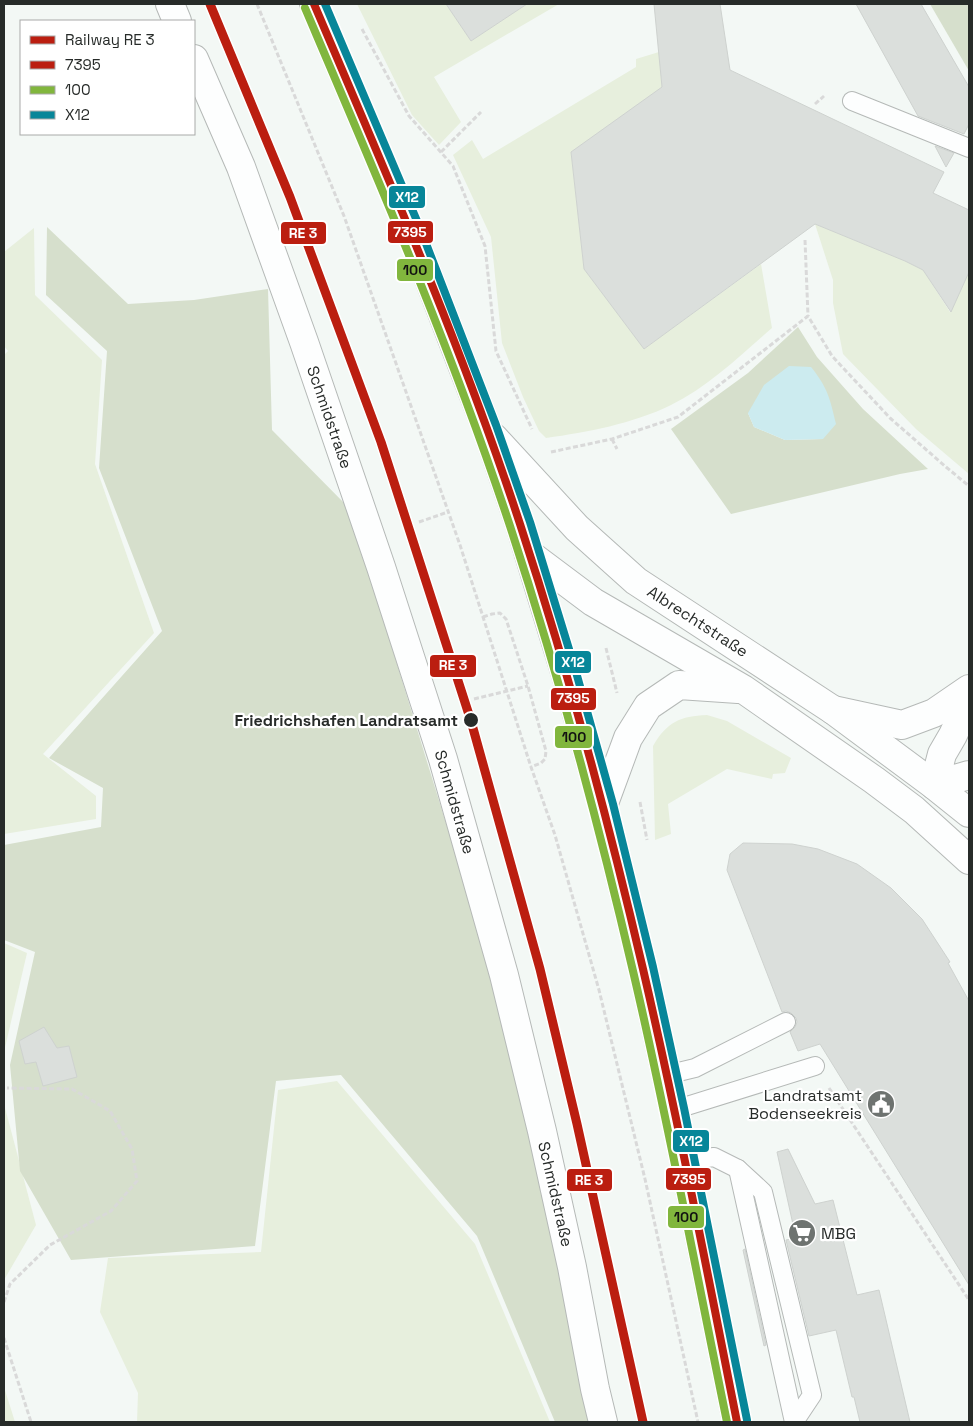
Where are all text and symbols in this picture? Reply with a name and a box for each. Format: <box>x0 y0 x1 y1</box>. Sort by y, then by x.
legend <box>20 20 195 135</box>
text: Railway RE 3 <box>65 30 155 49</box>
text: 7395 <box>65 55 101 74</box>
text: 100 <box>65 80 91 99</box>
text: X12 <box>65 105 90 124</box>
line badge: X12 <box>388 185 426 209</box>
text: X12 <box>395 188 419 206</box>
line badge: 7395 <box>387 220 434 244</box>
line badge: RE 3 <box>280 221 327 245</box>
text: 7395 <box>393 223 427 241</box>
text: RE 3 <box>289 224 317 242</box>
line badge: 100 <box>396 258 434 282</box>
text: 100 <box>403 261 427 279</box>
street label: Schmidstraße <box>302 363 357 471</box>
street label: Albrechtstraße <box>643 581 752 662</box>
line badge: X12 <box>554 650 592 674</box>
text: X12 <box>561 653 585 671</box>
line badge: RE 3 <box>429 654 477 678</box>
text: RE 3 <box>439 656 467 674</box>
line badge: 7395 <box>550 687 597 711</box>
text: 7395 <box>556 689 590 707</box>
place label: Friedrichshafen Landratsamt <box>234 710 458 731</box>
marker: Friedrichshafen Landratsamt <box>462 711 480 729</box>
line badge: 100 <box>554 725 593 749</box>
text: 100 <box>562 728 586 746</box>
street label: Schmidstraße <box>430 748 479 857</box>
place label: Landratsamt Bodenseekreis <box>748 1085 862 1124</box>
public building icon: Landratsamt Bodenseekreis <box>866 1089 896 1119</box>
line badge: X12 <box>672 1129 710 1153</box>
text: X12 <box>679 1132 703 1150</box>
street label: Schmidstraße <box>533 1139 578 1249</box>
line badge: 7395 <box>665 1167 712 1191</box>
line badge: RE 3 <box>566 1168 613 1192</box>
text: 7395 <box>672 1170 706 1188</box>
text: RE 3 <box>575 1171 603 1189</box>
line badge: 100 <box>667 1205 705 1229</box>
text: 100 <box>674 1208 698 1226</box>
supermarket icon: MBG <box>787 1218 817 1248</box>
place label: MBG <box>821 1223 856 1244</box>

